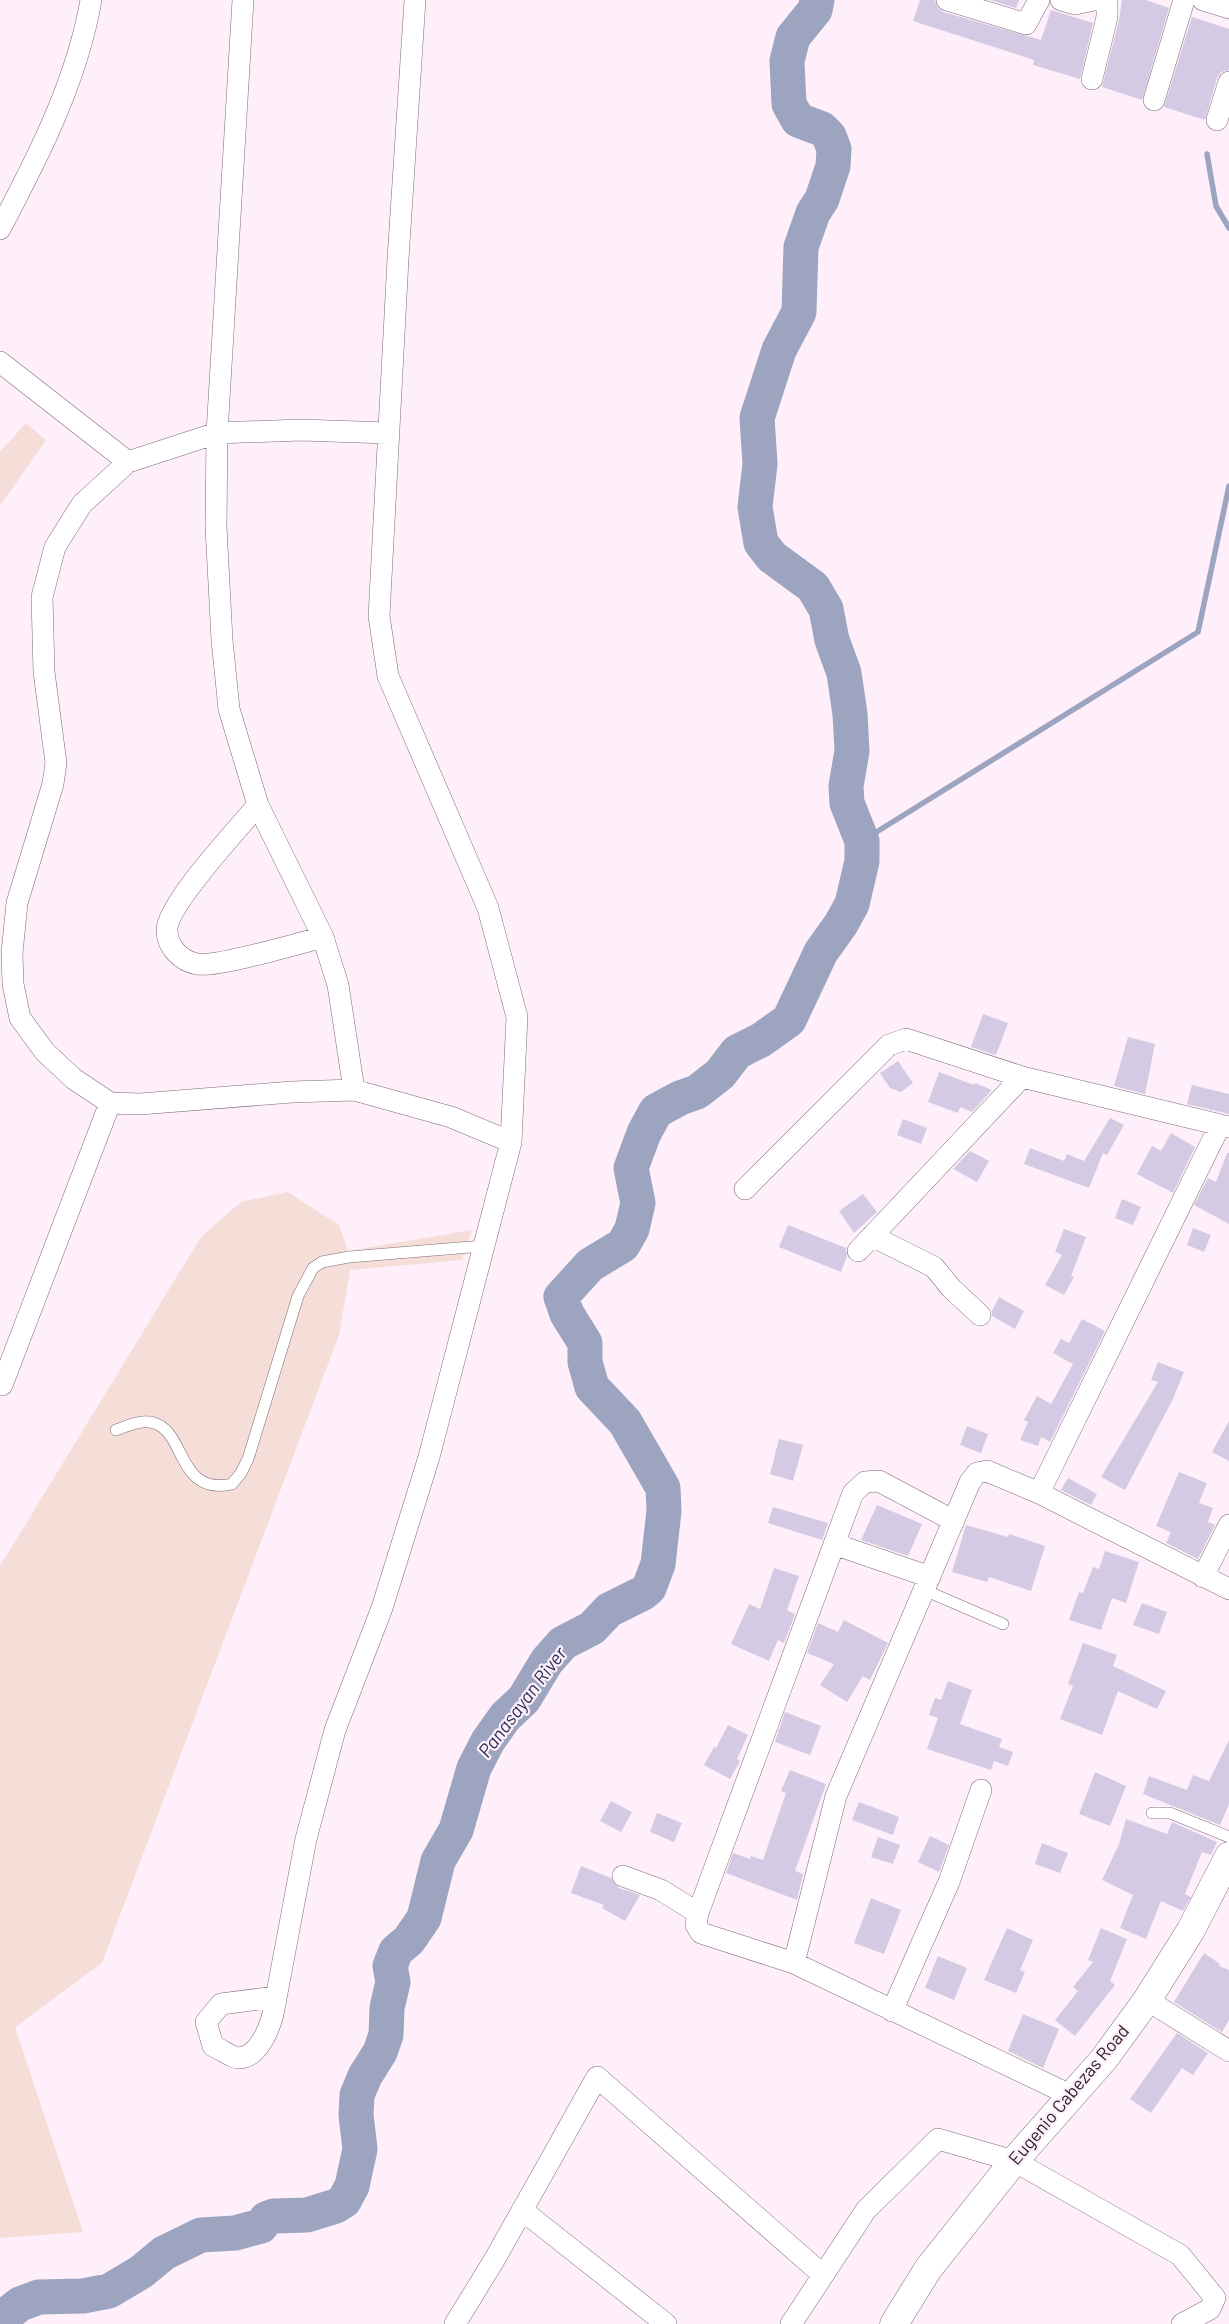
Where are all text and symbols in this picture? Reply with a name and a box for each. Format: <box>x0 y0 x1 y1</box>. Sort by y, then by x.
water label: Panasayan River <box>473 1641 571 1761</box>
street label: Eugenio Cabezas Road <box>1003 2020 1133 2169</box>

